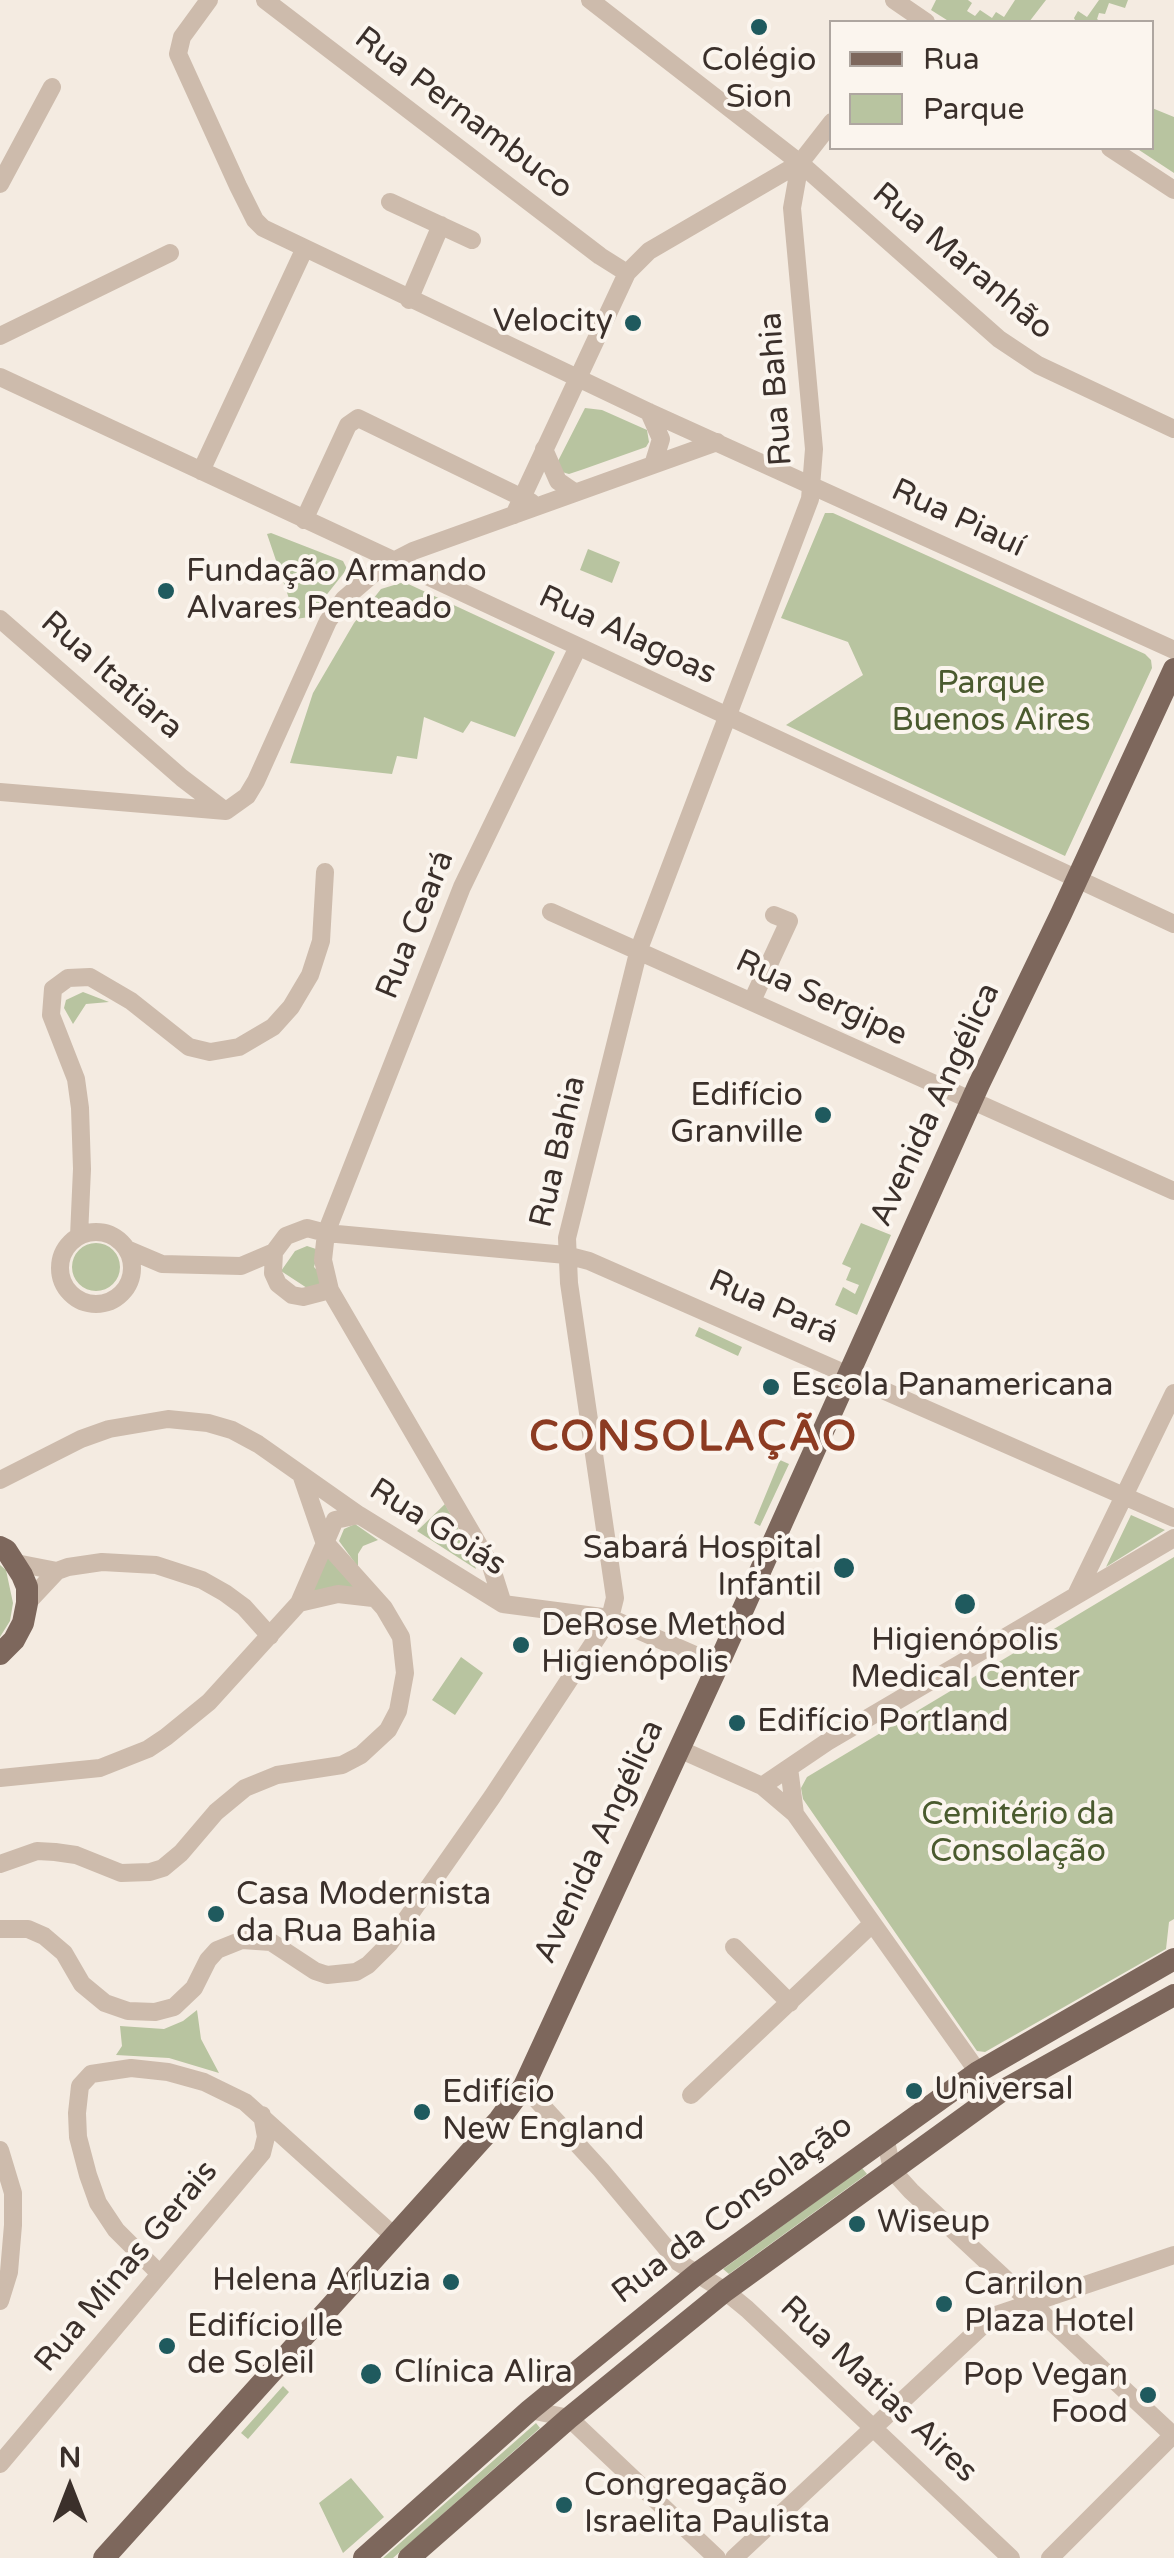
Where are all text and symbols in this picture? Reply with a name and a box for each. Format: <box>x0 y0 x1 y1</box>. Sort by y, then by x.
marker: Colégio Sion <box>748 16 770 38</box>
street label: Rua Pernambuco <box>346 20 580 208</box>
legend <box>829 20 1154 150</box>
text: Rua <box>923 41 980 78</box>
place label: Colégio Sion <box>702 43 816 118</box>
text: Parque <box>923 91 1024 128</box>
street label: Rua Maranhão <box>864 175 1060 349</box>
place label: Velocity <box>493 304 613 342</box>
street label: Rua Bahia <box>752 311 802 467</box>
marker: Velocity <box>622 312 644 334</box>
street label: Rua Piauí <box>885 471 1031 567</box>
place label: Fundação Armando Alvares Penteado <box>186 554 487 629</box>
street label: Rua Alagoas <box>532 578 722 694</box>
marker: Fundação Armando Alvares Penteado <box>155 580 177 602</box>
street label: Rua Itatiara <box>32 604 190 748</box>
park label: Parque Buenos Aires <box>891 666 1091 741</box>
street label: Rua Ceará <box>369 845 463 1005</box>
street label: Rua Sergipe <box>729 943 913 1055</box>
street label: Avenida Angélica <box>863 977 1009 1233</box>
street label: Rua Bahia <box>523 1073 595 1231</box>
place label: Edifício Granville <box>670 1078 803 1153</box>
marker: Edifício Granville <box>812 1104 834 1126</box>
street label: Rua Pará <box>702 1263 844 1353</box>
place label: Escola Panamericana <box>791 1368 1114 1406</box>
marker: Escola Panamericana <box>760 1376 782 1398</box>
district label: CONSOLAÇÃO <box>529 1414 859 1464</box>
street label: Rua Goiás <box>362 1471 512 1585</box>
place label: Sabará Hospital Infantil <box>583 1531 822 1606</box>
marker: Sabará Hospital Infantil <box>831 1555 857 1581</box>
marker: Higienópolis Medical Center <box>952 1591 978 1617</box>
place label: DeRose Method Higienópolis <box>541 1608 786 1683</box>
place label: Higienópolis Medical Center <box>850 1623 1080 1698</box>
marker: DeRose Method Higienópolis <box>510 1634 532 1656</box>
place label: Edifício Portland <box>757 1704 1009 1742</box>
marker: Edifício Portland <box>726 1712 748 1734</box>
street label: Avenida Angélica <box>527 1714 673 1970</box>
park label: Cemitério da Consolação <box>921 1797 1115 1872</box>
place label: Casa Modernista da Rua Bahia <box>236 1877 491 1952</box>
marker: Casa Modernista da Rua Bahia <box>205 1903 227 1925</box>
place label: Universal <box>934 2072 1074 2110</box>
place label: Edifício New England <box>442 2075 644 2150</box>
marker: Universal <box>903 2080 925 2102</box>
marker: Edifício New England <box>411 2101 433 2123</box>
street label: Rua da Consolação <box>605 2107 861 2313</box>
street label: Rua Minas Gerais <box>27 2153 227 2381</box>
place label: Wiseup <box>877 2205 990 2243</box>
marker: Wiseup <box>846 2213 868 2235</box>
place label: Helena Arluzia <box>212 2263 431 2301</box>
place label: Carrilon Plaza Hotel <box>964 2267 1135 2342</box>
marker: Helena Arluzia <box>440 2271 462 2293</box>
street label: Rua Matias Aires <box>771 2289 985 2491</box>
marker: Carrilon Plaza Hotel <box>933 2293 955 2315</box>
place label: Edifício Ile de Soleil <box>187 2309 343 2384</box>
marker: Edifício Ile de Soleil <box>156 2335 178 2357</box>
place label: Clínica Alira <box>394 2355 573 2393</box>
place label: Pop Vegan Food <box>963 2358 1128 2433</box>
marker: Clínica Alira <box>358 2361 384 2387</box>
marker: Pop Vegan Food <box>1137 2384 1159 2406</box>
north arrow <box>20 2438 120 2538</box>
text: N <box>59 2441 81 2475</box>
place label: Congregação Israelita Paulista <box>584 2468 830 2543</box>
marker: Congregação Israelita Paulista <box>553 2494 575 2516</box>

